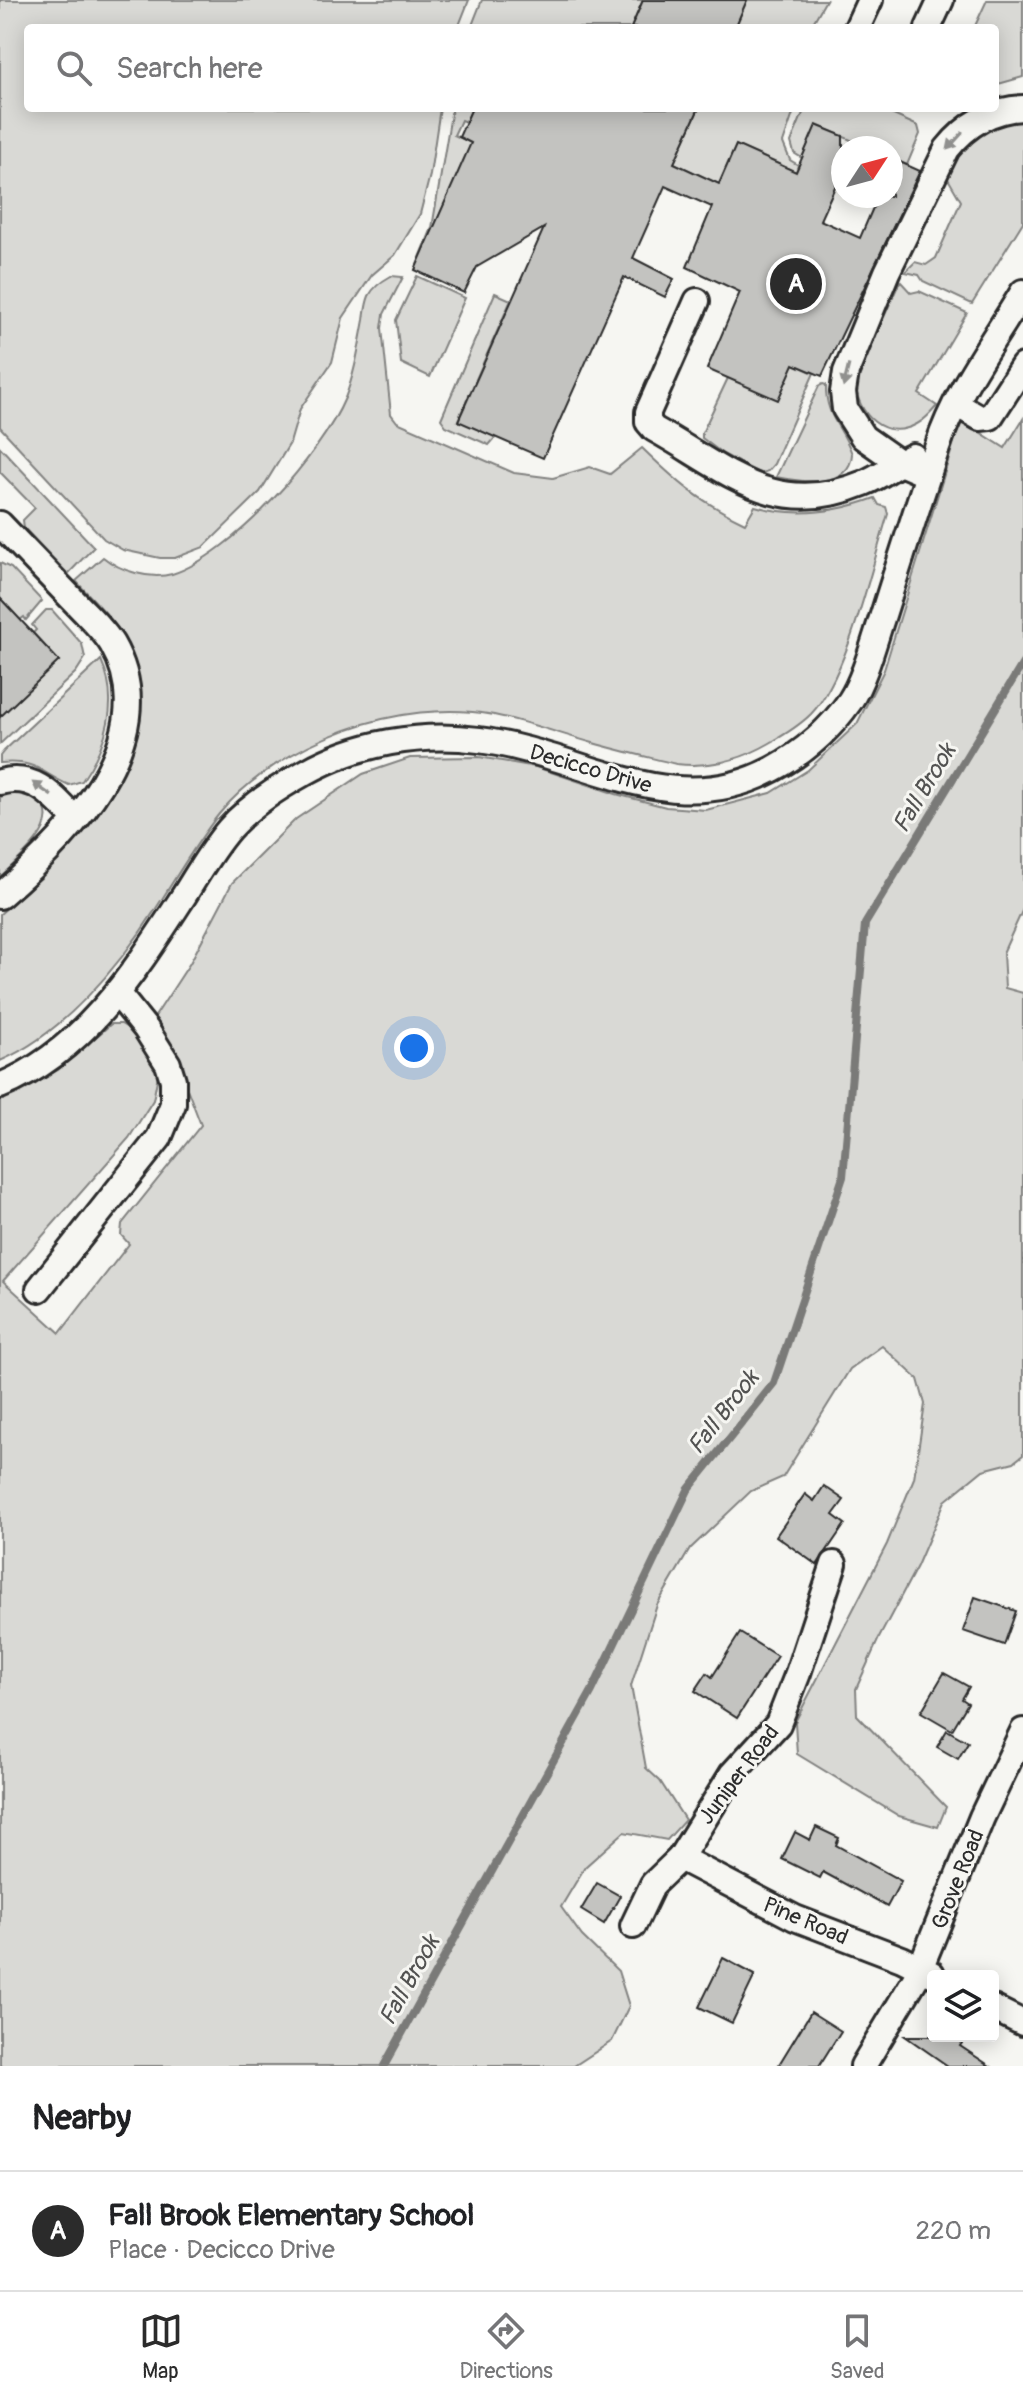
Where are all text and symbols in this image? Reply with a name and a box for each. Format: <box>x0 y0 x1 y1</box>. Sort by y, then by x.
search box <box>24 24 999 112</box>
icon: search <box>52 46 96 90</box>
text: Search here <box>116 50 263 87</box>
one-way arrow <box>947 130 964 150</box>
north arrow <box>831 136 903 208</box>
pin: A <box>770 254 822 314</box>
one-way arrow <box>840 363 852 388</box>
water label: Fall Brook <box>887 737 963 838</box>
street label: Decicco Drive <box>526 738 655 800</box>
one-way arrow <box>31 781 53 797</box>
your location <box>394 1028 434 1068</box>
water label: Fall Brook <box>682 1363 766 1460</box>
street label: Juniper Road <box>692 1719 785 1830</box>
street label: Grove Road <box>925 1825 991 1933</box>
street label: Pine Road <box>759 1891 852 1951</box>
water label: Fall Brook <box>373 1929 447 2030</box>
map controls <box>927 1970 999 2042</box>
button: layers <box>927 1970 999 2042</box>
text: Nearby <box>32 2097 131 2140</box>
text: Fall Brook Elementary School <box>108 2197 474 2234</box>
text: A <box>50 2215 66 2247</box>
text: 220 m <box>915 2215 991 2247</box>
text: Place · Decicco Drive <box>108 2234 335 2266</box>
tab: Map <box>139 2309 183 2385</box>
tab: Directions <box>460 2309 553 2385</box>
tab: Saved <box>830 2309 884 2385</box>

